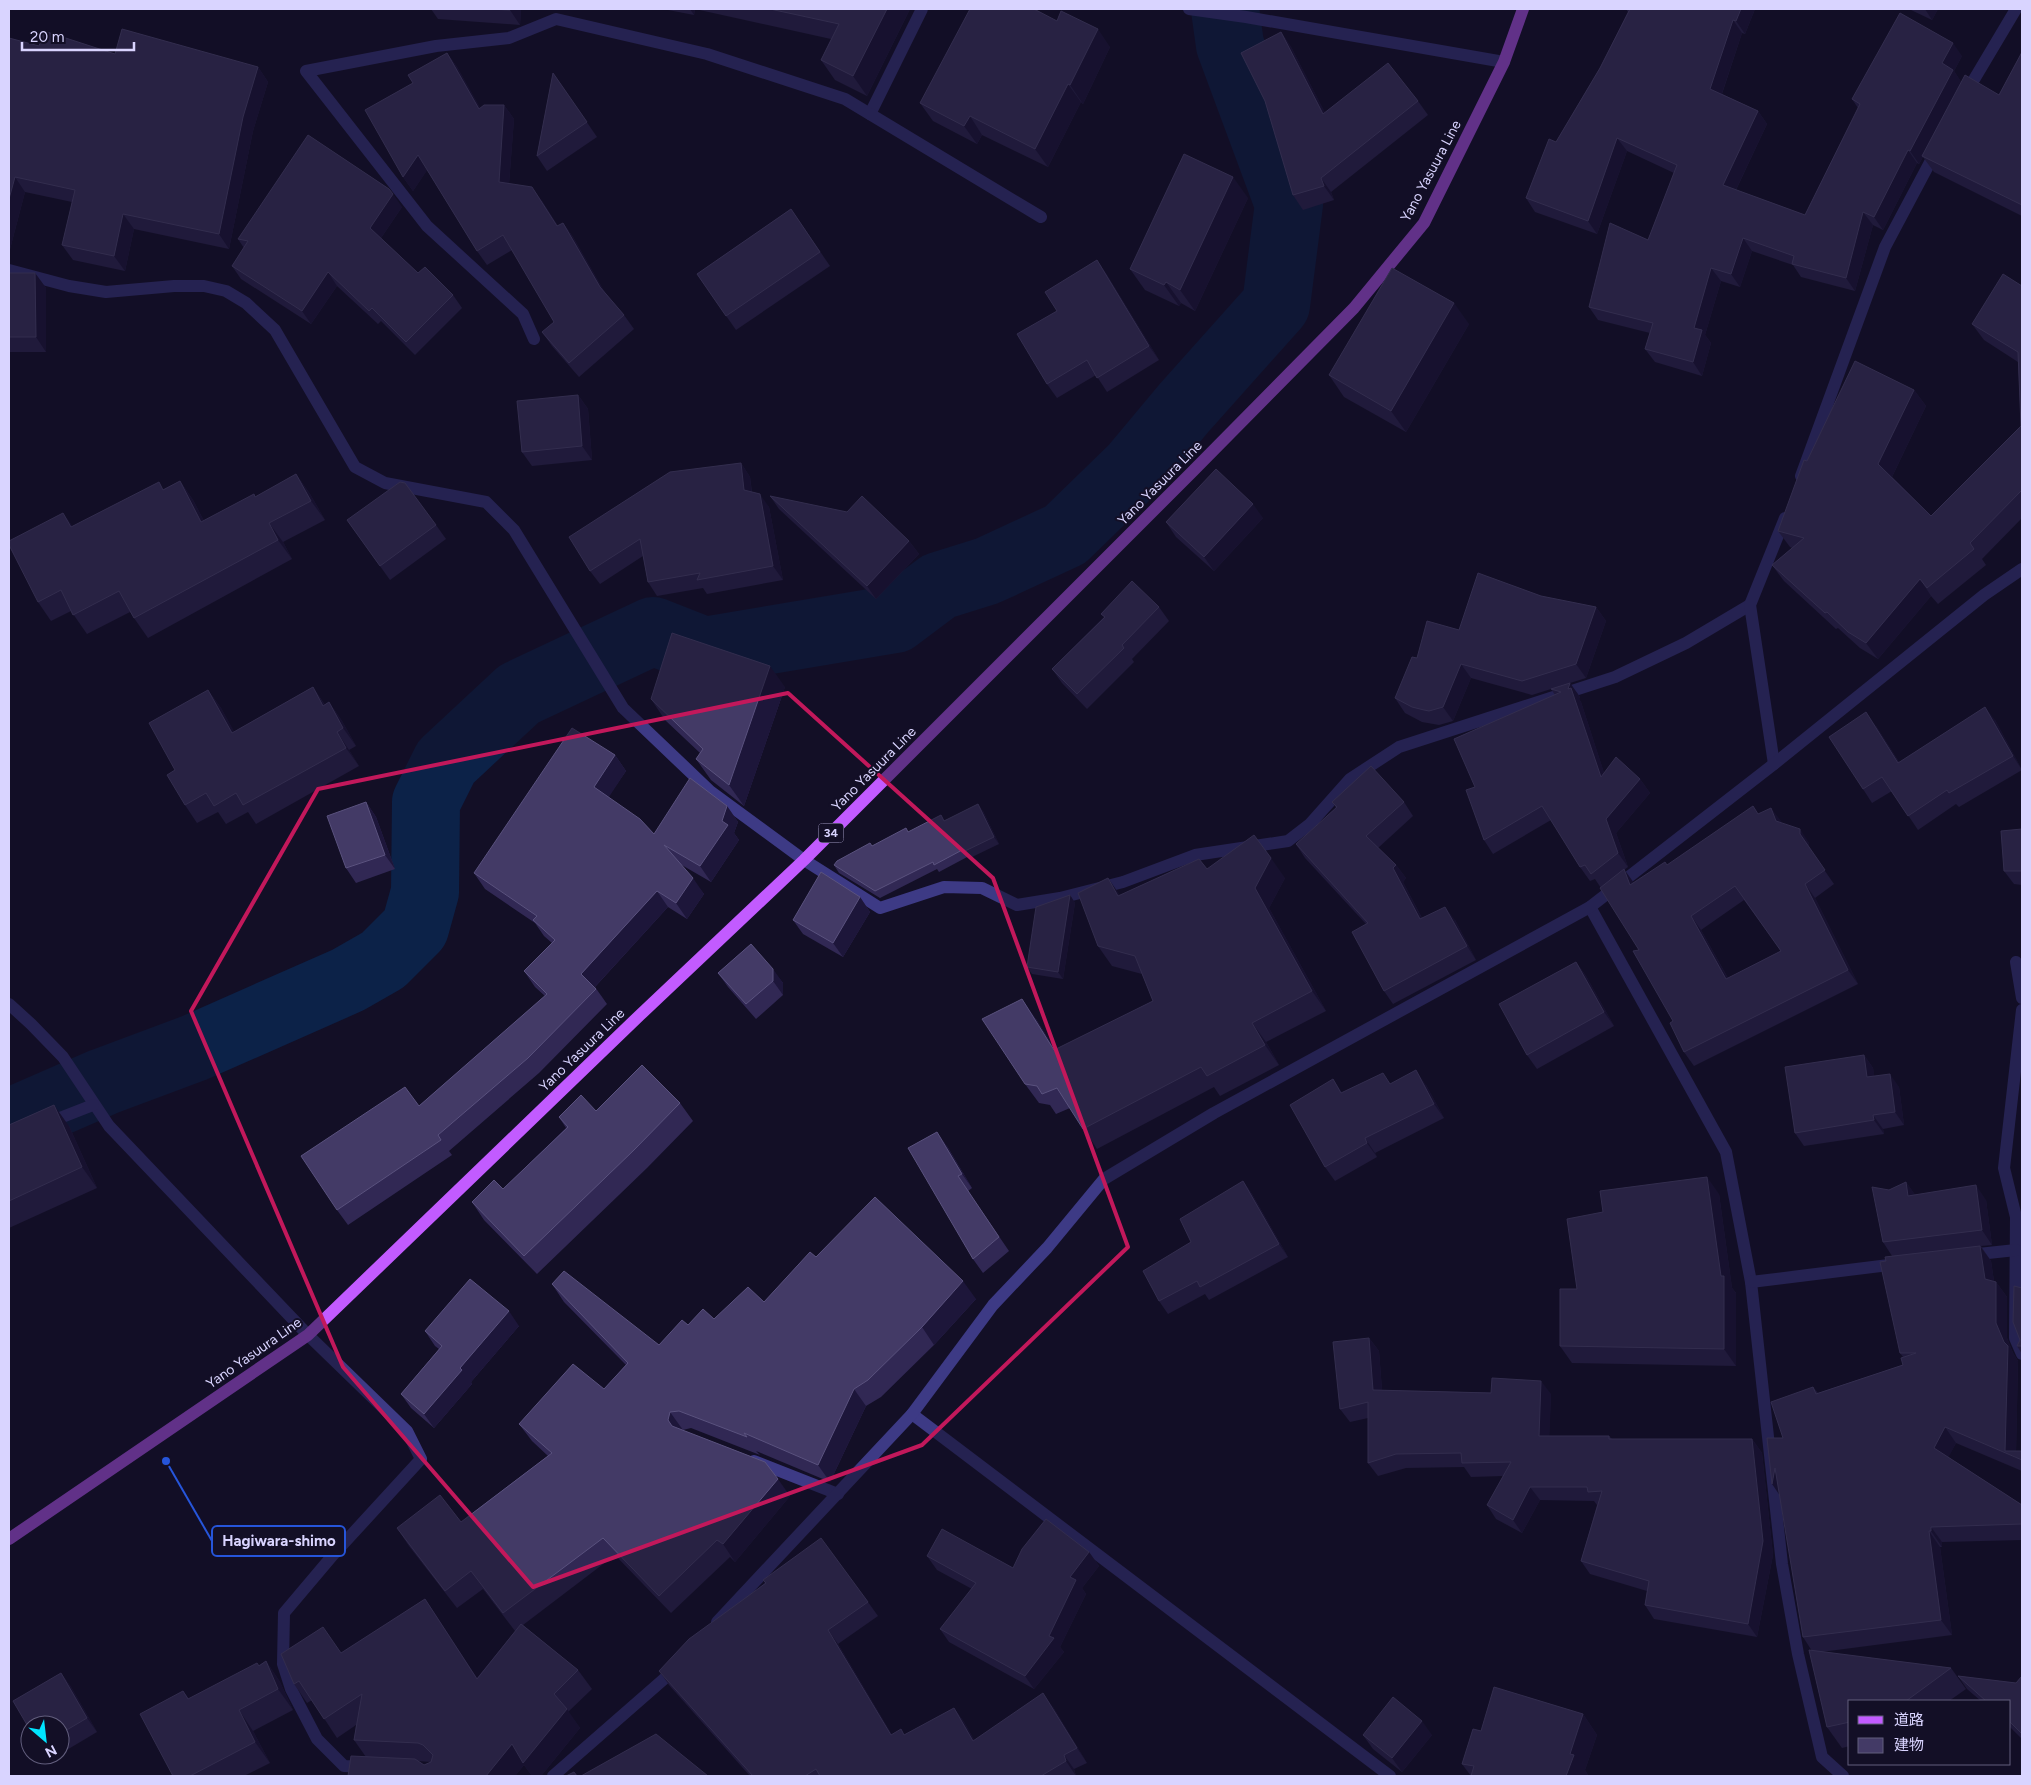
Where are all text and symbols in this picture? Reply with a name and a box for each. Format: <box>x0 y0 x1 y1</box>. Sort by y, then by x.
scale bar <box>22 20 135 52</box>
text: 20 m <box>30 28 64 46</box>
street label: Yano Yasuura Line <box>1397 117 1465 225</box>
street label: Yano Yasuura Line <box>1114 437 1206 529</box>
street label: Yano Yasuura Line <box>828 723 920 815</box>
road number: 34 <box>818 824 844 842</box>
street label: Yano Yasuura Line <box>536 1005 629 1095</box>
street label: Yano Yasuura Line <box>203 1314 305 1392</box>
callout: Hagiwara-shimo <box>212 1526 345 1556</box>
text: Hagiwara-shimo <box>222 1532 336 1550</box>
legend <box>1848 1700 2011 1765</box>
text: 道路 <box>1894 1711 1924 1729</box>
north arrow <box>20 1715 70 1765</box>
text: 建物 <box>1894 1736 1924 1754</box>
text: N <box>42 1741 60 1761</box>

